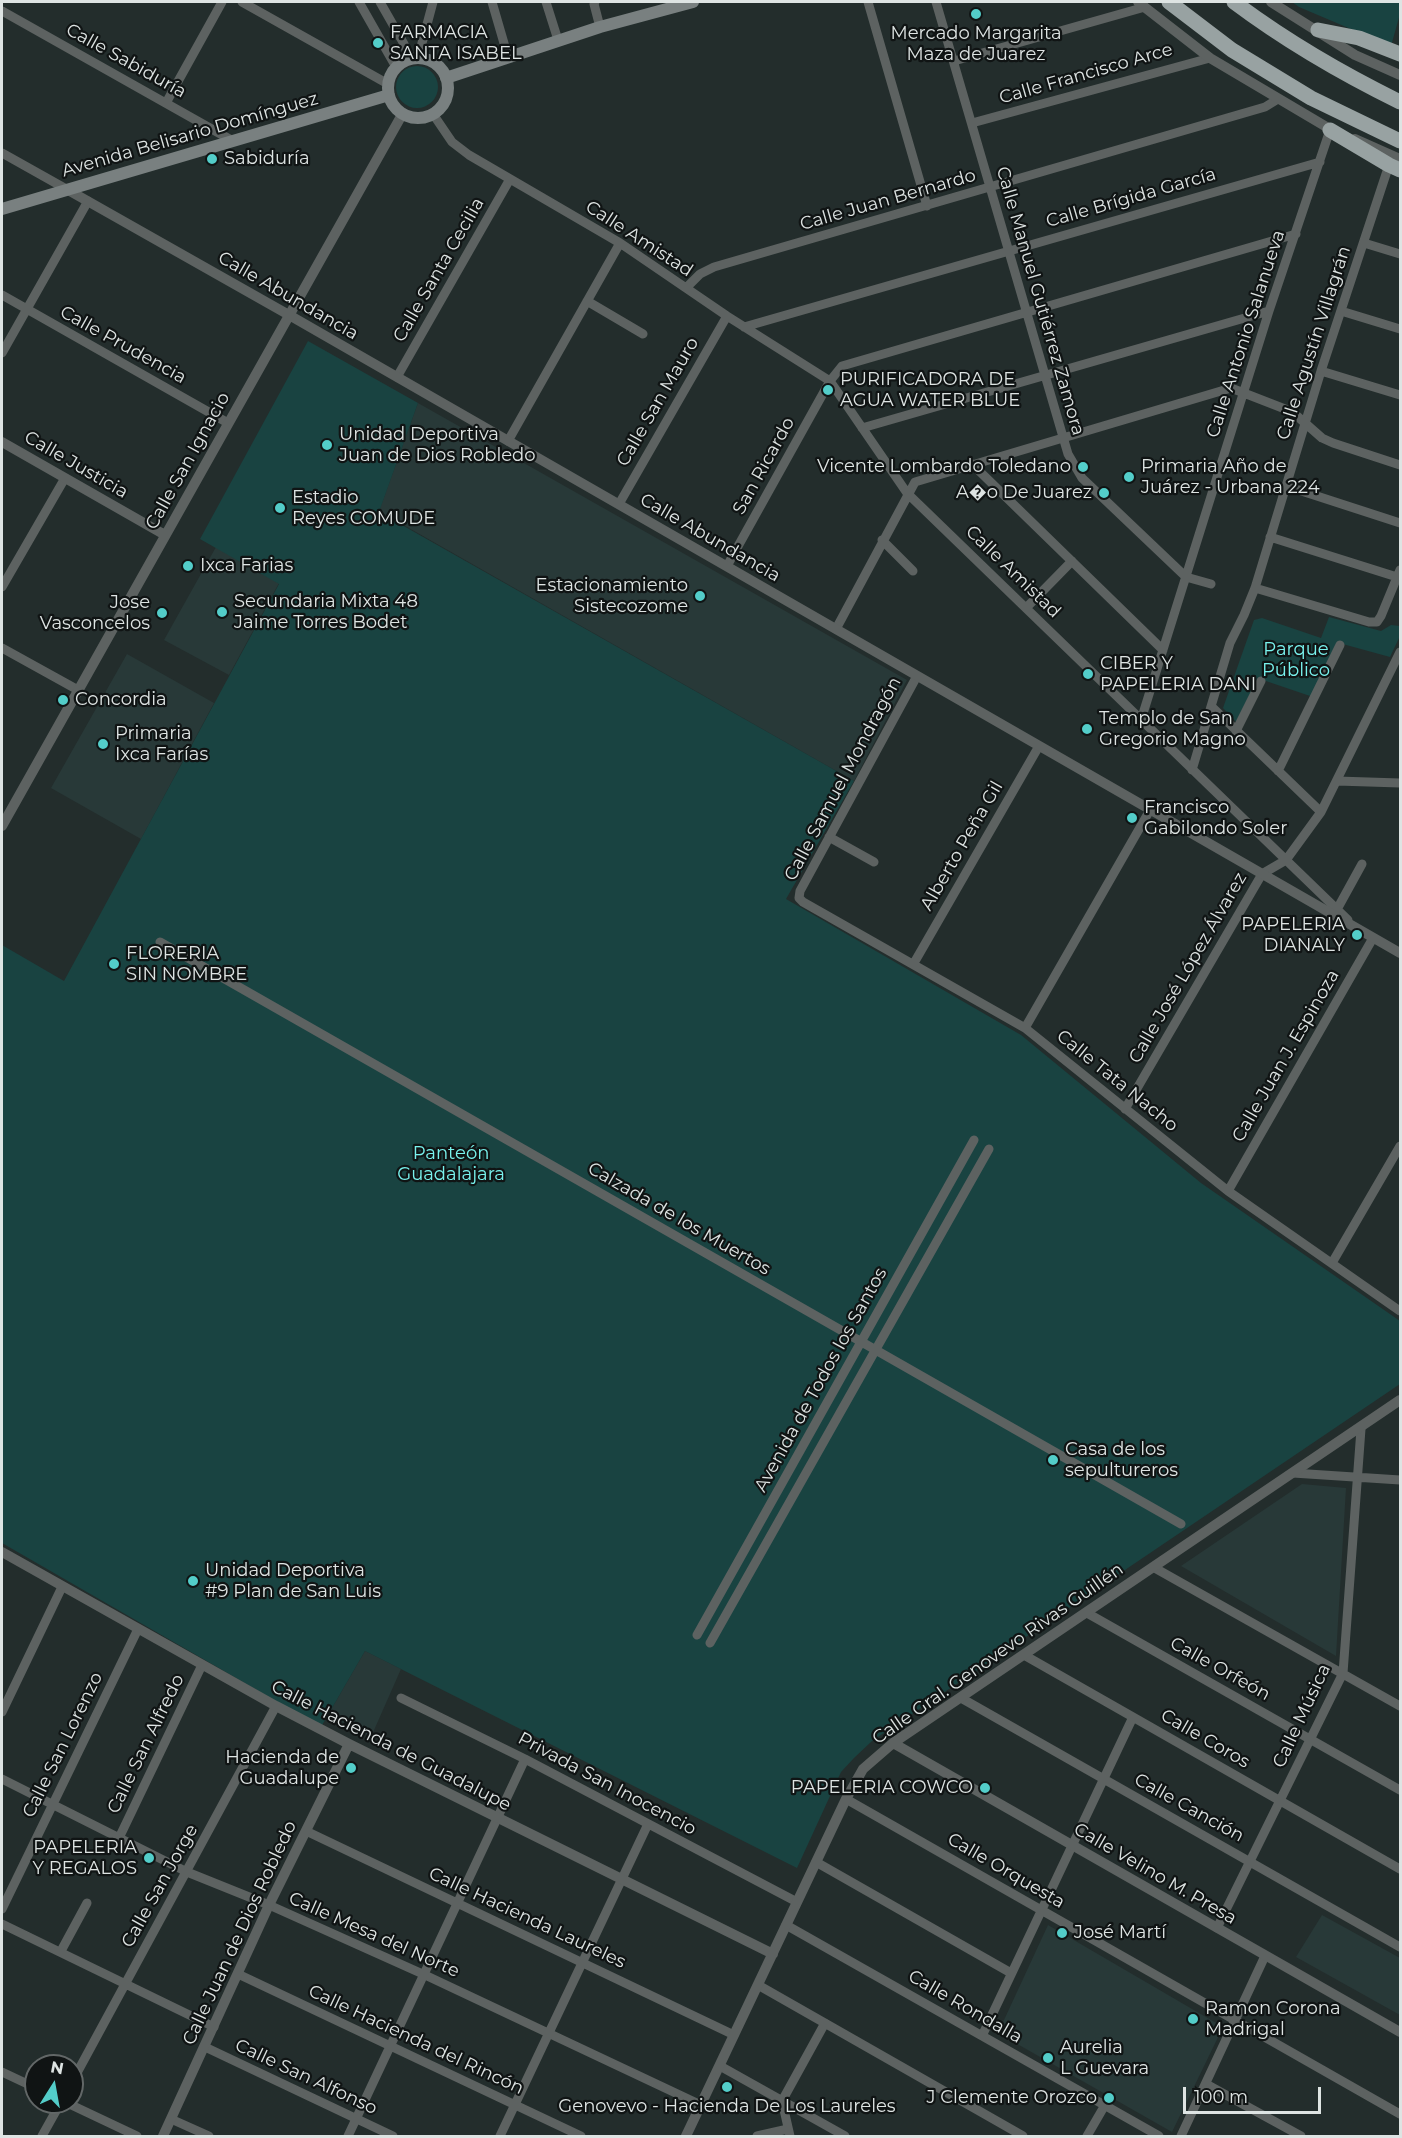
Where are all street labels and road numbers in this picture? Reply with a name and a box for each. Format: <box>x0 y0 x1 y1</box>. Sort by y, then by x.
street label: Calle Sabiduría <box>62 19 190 103</box>
street label: Calle Francisco Arce <box>997 39 1175 109</box>
street label: Avenida Belisario Domínguez <box>59 88 321 182</box>
street label: Calle Brígida García <box>1044 163 1218 233</box>
street label: Calle Manuel Gutiérrez Zamora <box>991 164 1089 438</box>
street label: Calle Juan Bernardo <box>798 165 978 235</box>
street label: Calle Santa Cecilia <box>389 194 489 346</box>
street label: Calle Amistad <box>581 196 697 282</box>
street label: Calle Antonio Salanueva <box>1202 227 1290 441</box>
street label: Calle Agustín Villagrán <box>1272 243 1356 443</box>
street label: Calle Abundancia <box>214 247 362 345</box>
street label: Calle Prudencia <box>56 301 190 389</box>
street label: Calle San Mauro <box>612 334 704 470</box>
street label: Calle San Ignacio <box>141 389 235 533</box>
street label: San Ricardo <box>728 414 800 518</box>
street label: Calle Justicia <box>20 427 132 503</box>
street label: Calle Abundancia <box>636 489 784 587</box>
street label: Calle Amistad <box>961 521 1065 623</box>
street label: Calle Samuel Mondragón <box>780 673 906 885</box>
street label: Alberto Peña Gil <box>916 777 1008 915</box>
street label: Calle José López Álvarez <box>1125 869 1251 1067</box>
street label: Calle Juan J. Espinoza <box>1228 966 1344 1146</box>
street label: Calle Tata Nacho <box>1052 1025 1182 1137</box>
street label: Calzada de los Muertos <box>584 1158 774 1280</box>
street label: Avenida de Todos los Santos <box>750 1264 892 1496</box>
street label: Calle Gral. Genovevo Rivas Guillén <box>868 1559 1128 1749</box>
street label: Calle Orfeón <box>1166 1633 1274 1705</box>
street label: Calle Música <box>1269 1661 1335 1771</box>
street label: Calle San Lorenzo <box>18 1669 108 1821</box>
street label: Calle San Alfredo <box>103 1671 189 1817</box>
street label: Calle Hacienda de Guadalupe <box>267 1676 515 1816</box>
street label: Calle Coros <box>1157 1705 1253 1773</box>
street label: Privada San Inocencio <box>514 1728 700 1840</box>
street label: Calle Canción <box>1130 1769 1248 1847</box>
street label: Calle Juan de Dios Robledo <box>178 1817 302 2049</box>
street label: Calle Velino M. Presa <box>1070 1819 1240 1929</box>
street label: Calle San Jorge <box>117 1821 203 1951</box>
street label: Calle Orquesta <box>943 1829 1069 1913</box>
street label: Calle Hacienda Laureles <box>425 1863 629 1973</box>
street label: Calle Mesa del Norte <box>285 1888 463 1982</box>
street label: Calle Rondalla <box>904 1966 1026 2048</box>
street label: Calle Hacienda del Rincón <box>305 1980 527 2100</box>
street label: Calle San Alfonso <box>232 2035 380 2119</box>

